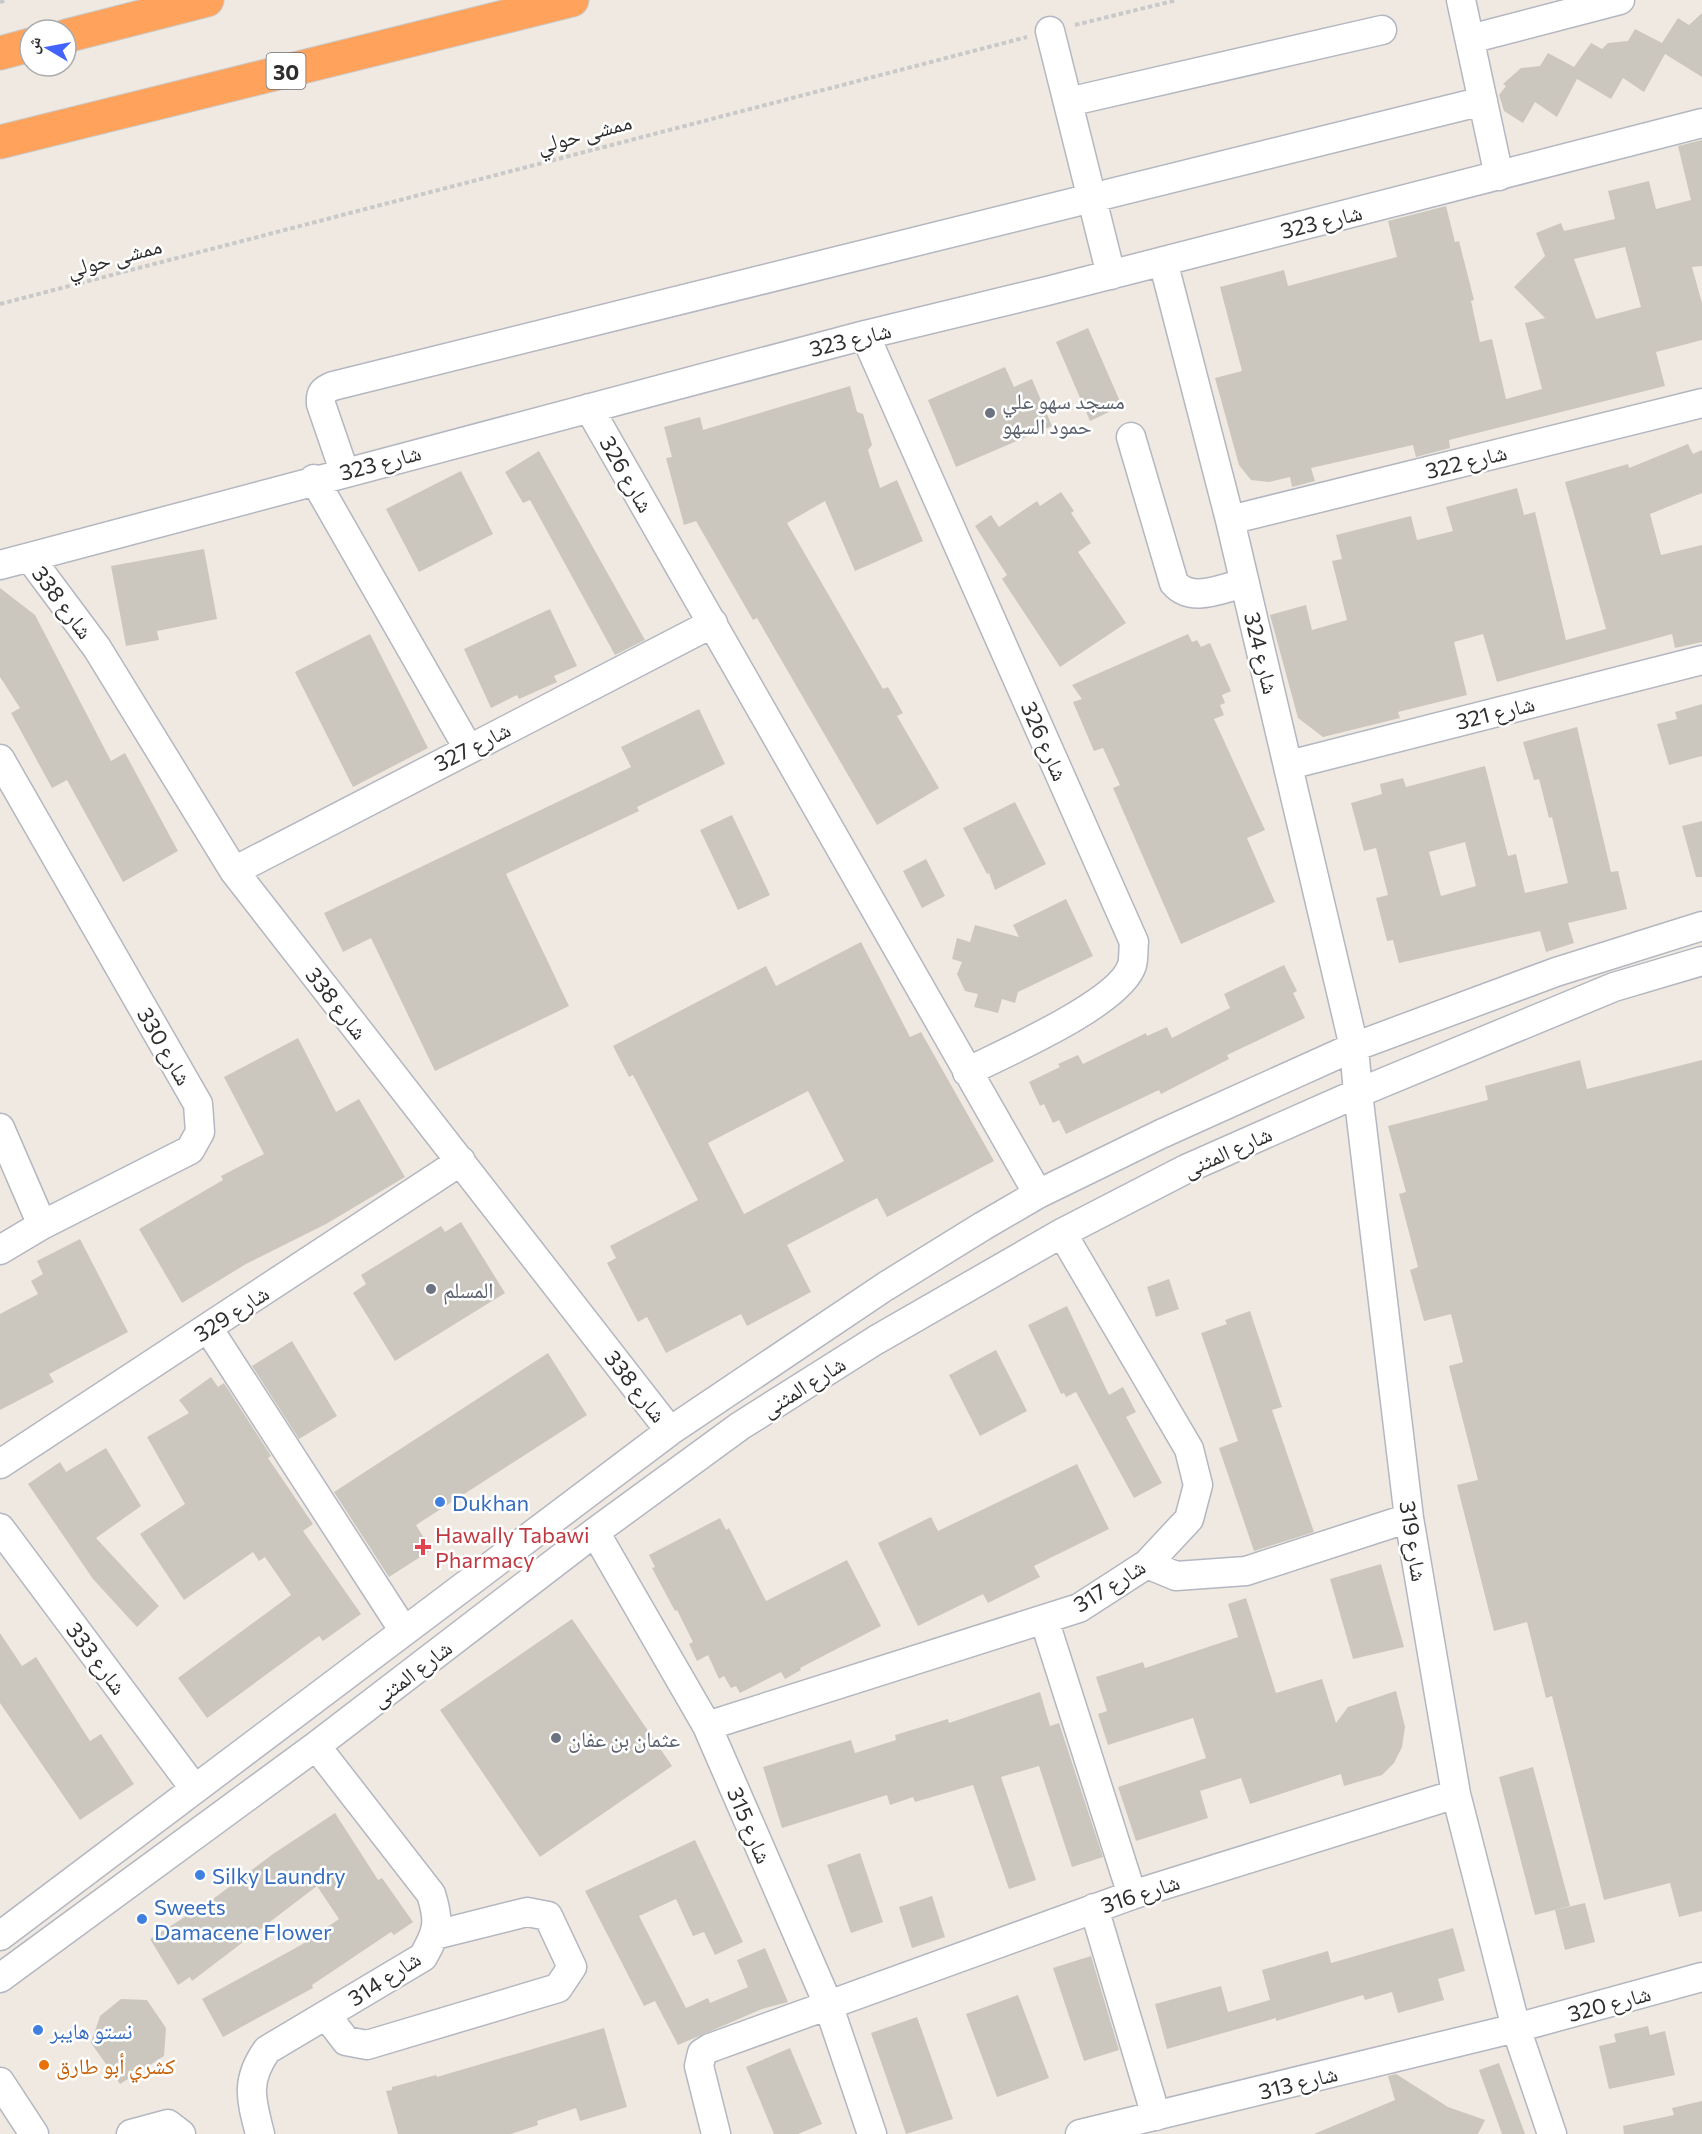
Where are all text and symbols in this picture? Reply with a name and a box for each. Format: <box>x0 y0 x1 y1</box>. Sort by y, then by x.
north arrow <box>18 18 78 78</box>
text: ش <box>22 35 45 55</box>
road number: 30 <box>266 53 306 89</box>
street label: ممشى حولي <box>534 107 636 163</box>
street label: شارع 323 <box>1277 198 1365 245</box>
street label: ممشى حولي <box>64 231 166 287</box>
street label: شارع 323 <box>806 316 894 363</box>
place label: مسجد سهو علي حمود السهو <box>1002 387 1125 439</box>
marker: مسجد سهو علي حمود السهو <box>983 406 997 420</box>
street label: شارع 326 <box>593 431 660 518</box>
street label: شارع 323 <box>336 438 424 487</box>
street label: شارع 322 <box>1422 438 1510 485</box>
street label: شارع 338 <box>26 560 99 644</box>
street label: شارع 324 <box>1238 609 1285 697</box>
street label: شارع 321 <box>1453 689 1537 736</box>
street label: شارع 326 <box>1015 697 1074 785</box>
street label: شارع 327 <box>429 715 515 778</box>
street label: شارع 338 <box>300 961 374 1045</box>
street label: شارع 330 <box>131 1002 198 1090</box>
street label: شارع المثنى <box>1178 1119 1276 1183</box>
place label: المسلم <box>443 1276 494 1305</box>
street label: شارع 329 <box>188 1279 274 1348</box>
marker: المسلم <box>424 1282 438 1296</box>
street label: شارع 338 <box>599 1344 673 1428</box>
street label: شارع المثنى <box>756 1350 851 1423</box>
place label: Dukhan <box>452 1489 529 1516</box>
marker: Dukhan <box>433 1495 447 1509</box>
street label: شارع 319 <box>1393 1499 1434 1583</box>
place label: Hawally Tabawi Pharmacy <box>435 1521 590 1573</box>
marker: Hawally Tabawi Pharmacy <box>416 1540 430 1554</box>
street label: شارع 317 <box>1068 1552 1150 1618</box>
street label: شارع 333 <box>60 1616 133 1700</box>
street label: شارع المثنى <box>365 1634 457 1713</box>
place label: عثمان بن عفان <box>568 1725 680 1753</box>
marker: عثمان بن عفان <box>549 1731 563 1745</box>
street label: شارع 315 <box>721 1783 778 1868</box>
place label: Silky Laundry <box>212 1862 346 1889</box>
marker: Silky Laundry <box>193 1868 207 1882</box>
street label: شارع 316 <box>1097 1868 1183 1919</box>
place label: Sweets Damacene Flower <box>154 1893 332 1945</box>
marker: Sweets Damacene Flower <box>135 1912 149 1926</box>
street label: شارع 314 <box>343 1945 426 2012</box>
street label: شارع 320 <box>1564 1979 1654 2028</box>
place label: نستو هايبر <box>49 2017 133 2044</box>
marker: نستو هايبر <box>31 2023 45 2037</box>
place label: كشري أبو طارق <box>56 2052 175 2083</box>
marker: كشري أبو طارق <box>37 2058 51 2072</box>
street label: شارع 313 <box>1256 2059 1341 2106</box>

